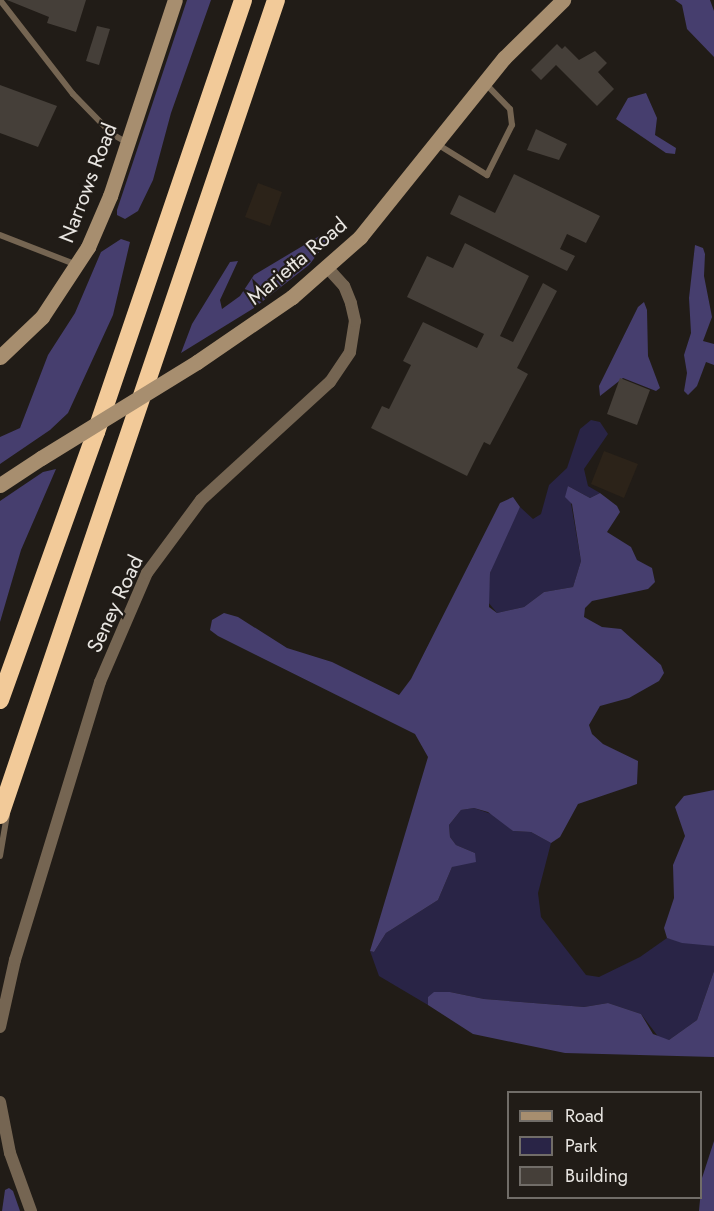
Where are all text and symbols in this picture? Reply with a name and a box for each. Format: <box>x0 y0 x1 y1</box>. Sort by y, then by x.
street label: Narrows Road <box>54 120 122 246</box>
street label: Marietta Road <box>242 212 352 310</box>
street label: Seney Road <box>81 551 149 657</box>
legend <box>507 1091 702 1199</box>
text: Road <box>565 1103 604 1129</box>
text: Park <box>565 1133 597 1159</box>
text: Building <box>565 1163 628 1189</box>

